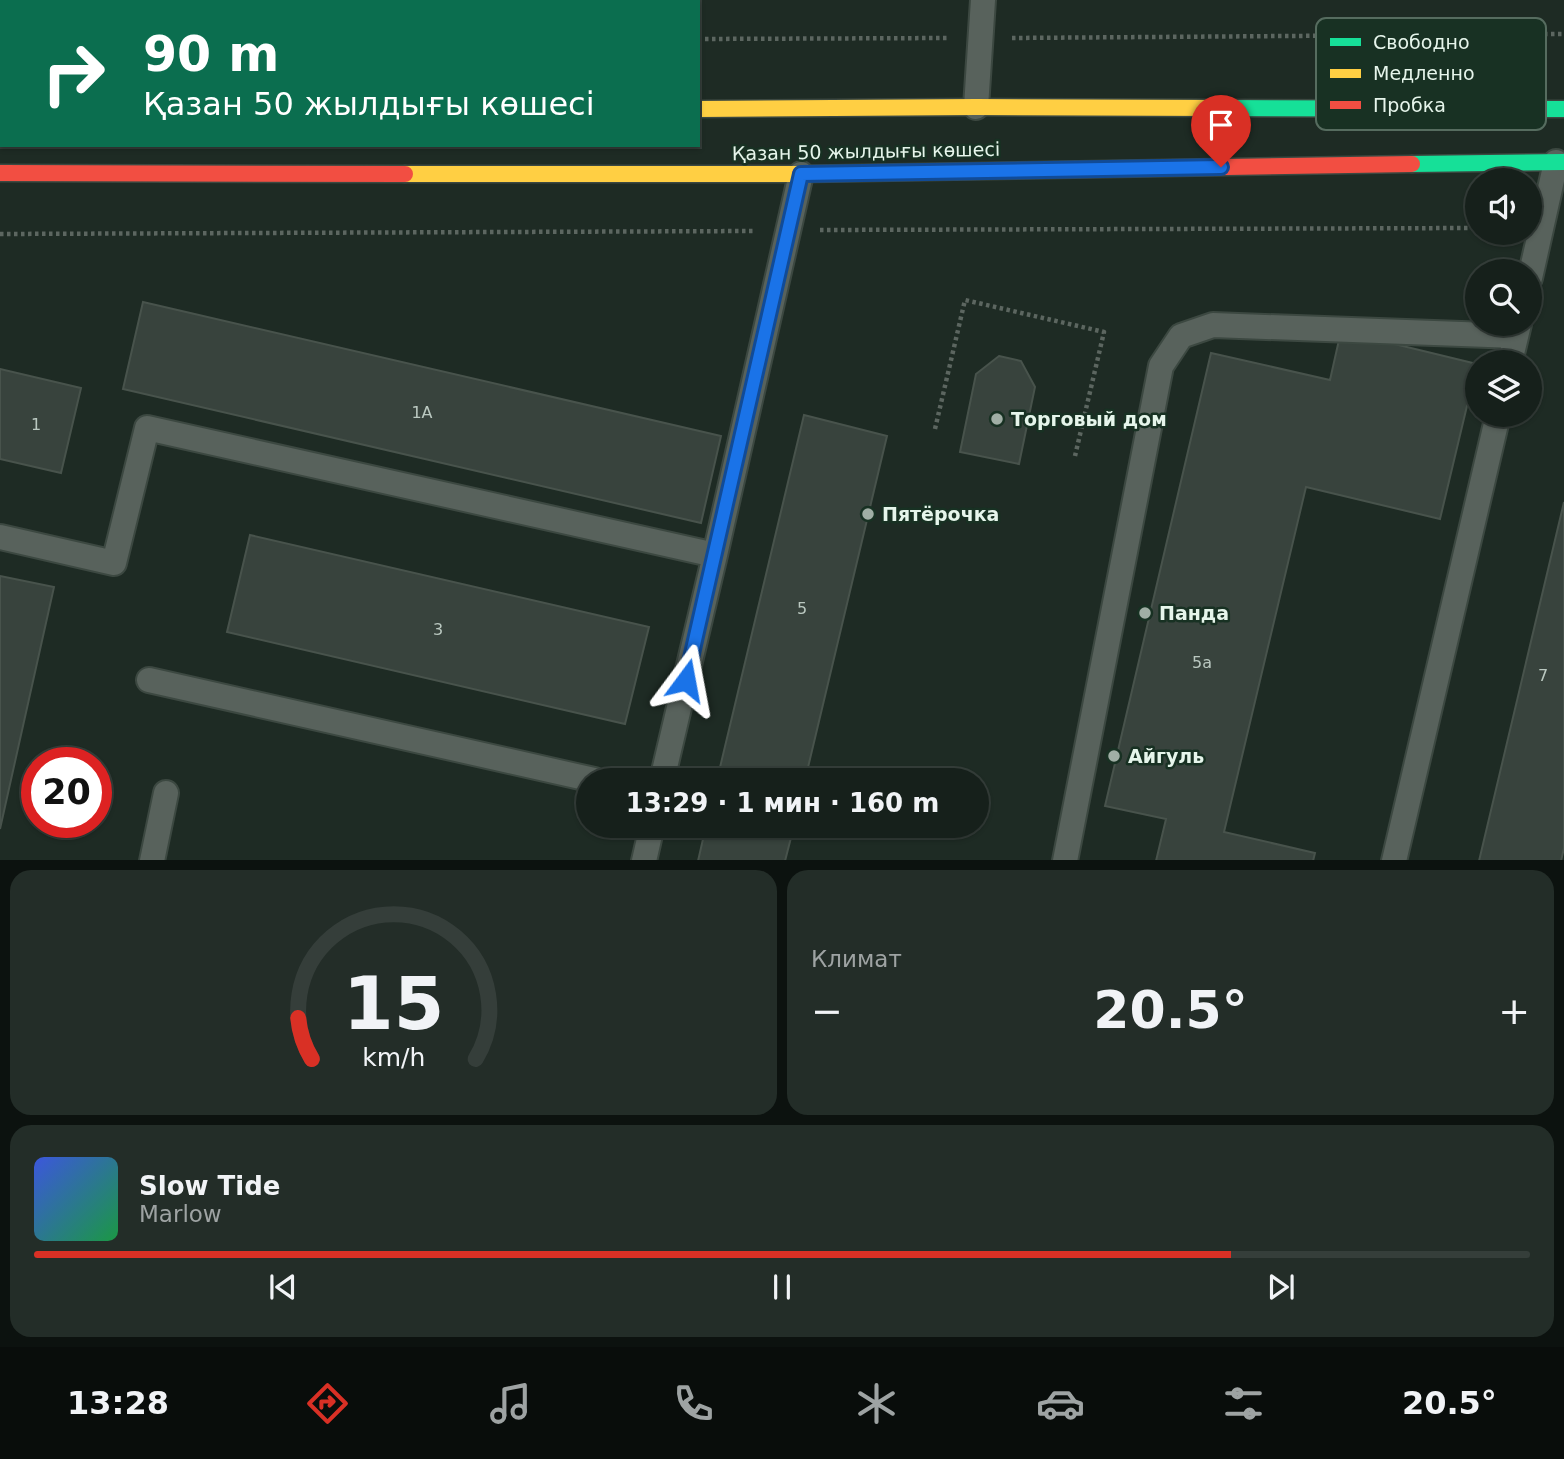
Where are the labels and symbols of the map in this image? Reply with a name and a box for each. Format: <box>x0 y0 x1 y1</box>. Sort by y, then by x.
legend <box>1316 18 1546 130</box>
text: Свободно <box>1373 31 1470 53</box>
text: Медленно <box>1373 62 1475 84</box>
text: Пробка <box>1373 94 1446 116</box>
pin <box>1191 95 1251 167</box>
street label: Қазан 50 жылдығы көшесі <box>732 138 1000 164</box>
house number: 1А <box>411 403 433 422</box>
place label: Торговый дом <box>1011 408 1167 430</box>
marker: Торговый дом <box>989 411 1005 427</box>
house number: 1 <box>31 415 41 434</box>
place label: Пятёрочка <box>882 503 999 525</box>
marker: Пятёрочка <box>860 506 876 522</box>
house number: 5 <box>797 599 807 618</box>
place label: Панда <box>1159 602 1229 624</box>
marker: Панда <box>1137 605 1153 621</box>
house number: 3 <box>433 620 443 639</box>
position arrow <box>649 643 723 717</box>
house number: 5а <box>1192 653 1212 672</box>
house number: 7 <box>1538 666 1548 685</box>
place label: Айгуль <box>1128 745 1204 767</box>
speed limit sign: 20 <box>21 747 112 838</box>
marker: Айгуль <box>1106 748 1122 764</box>

